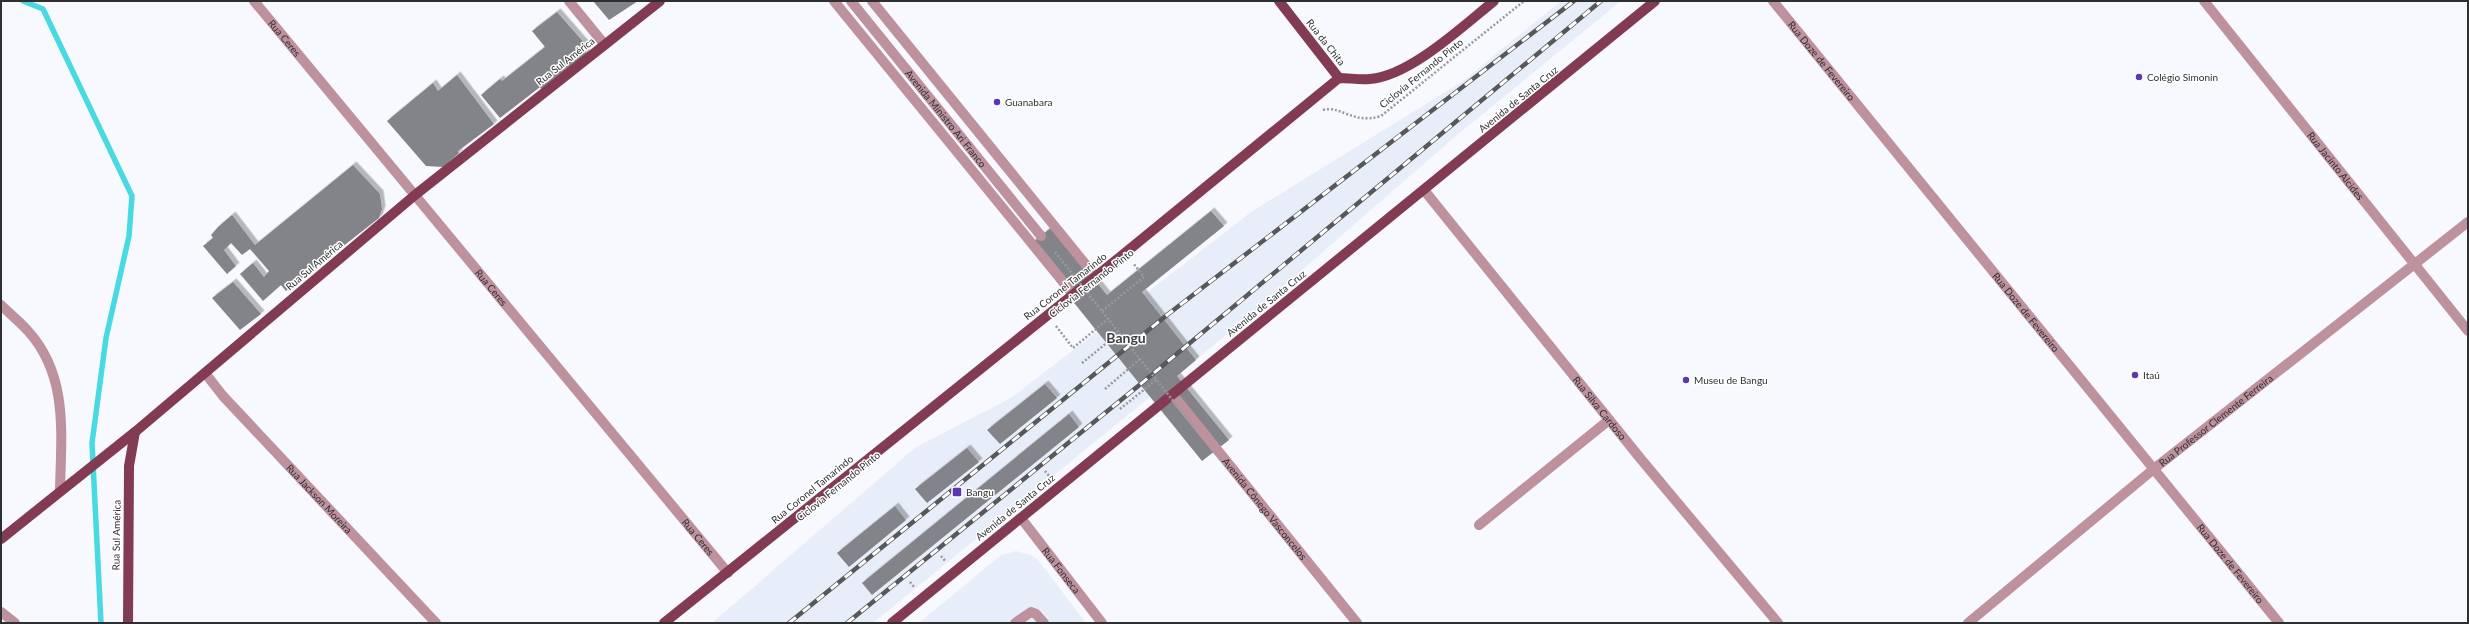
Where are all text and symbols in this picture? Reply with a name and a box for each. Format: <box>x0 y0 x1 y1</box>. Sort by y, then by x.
street label: Rua da Chita <box>1304 16 1348 68</box>
street label: Rua Ceres <box>266 17 303 59</box>
street label: Rua Doze de Fevereiro <box>1786 19 1858 103</box>
street label: Rua Sul América <box>533 34 597 87</box>
street label: Ciclovia Fernando Pinto <box>1377 35 1465 110</box>
street label: Avenida de Santa Cruz <box>1476 63 1560 135</box>
street label: Avenida Ministro Ari Franco <box>903 67 989 170</box>
place label: Colégio Simonin <box>2147 71 2218 83</box>
marker: Colégio Simonin <box>2134 72 2144 82</box>
place label: Guanabara <box>1005 96 1052 108</box>
marker: Guanabara <box>992 97 1002 107</box>
street label: Rua Jacinto Alcides <box>2305 129 2367 202</box>
street label: Rua Sul América <box>283 238 345 292</box>
street label: Ciclovia Fernando Pinto <box>1046 246 1136 320</box>
street label: Rua Coronel Tamarindo <box>1021 250 1109 322</box>
street label: Rua Ceres <box>473 267 510 308</box>
street label: Avenida de Santa Cruz <box>1224 267 1308 339</box>
street label: Rua Doze de Fevereiro <box>1990 270 2062 355</box>
district label: Bangu <box>1106 329 1146 346</box>
place label: Itaú <box>2143 369 2160 381</box>
marker: Itaú <box>2130 370 2140 380</box>
street label: Rua Professor Clemente Ferreira <box>2156 372 2275 469</box>
street label: Rua Silva Cardoso <box>1570 374 1629 443</box>
place label: Museu de Bangu <box>1694 374 1768 386</box>
marker: Museu de Bangu <box>1681 375 1691 385</box>
street label: Ciclovia Fernando Pinto <box>794 448 882 523</box>
street label: Rua Coronel Tamarindo <box>769 452 856 526</box>
street label: Avenida Cônego Vasconcelos <box>1220 455 1309 562</box>
street label: Rua Jackson Moreira <box>284 462 355 536</box>
street label: Avenida de Santa Cruz <box>973 471 1057 543</box>
marker: Bangu <box>951 486 963 498</box>
place label: Bangu <box>966 486 994 498</box>
street label: Rua Sul América <box>109 500 123 570</box>
street label: Rua Ceres <box>679 516 717 558</box>
street label: Rua Doze de Fevereiro <box>2195 521 2267 606</box>
street label: Rua Fonseca <box>1040 545 1083 596</box>

